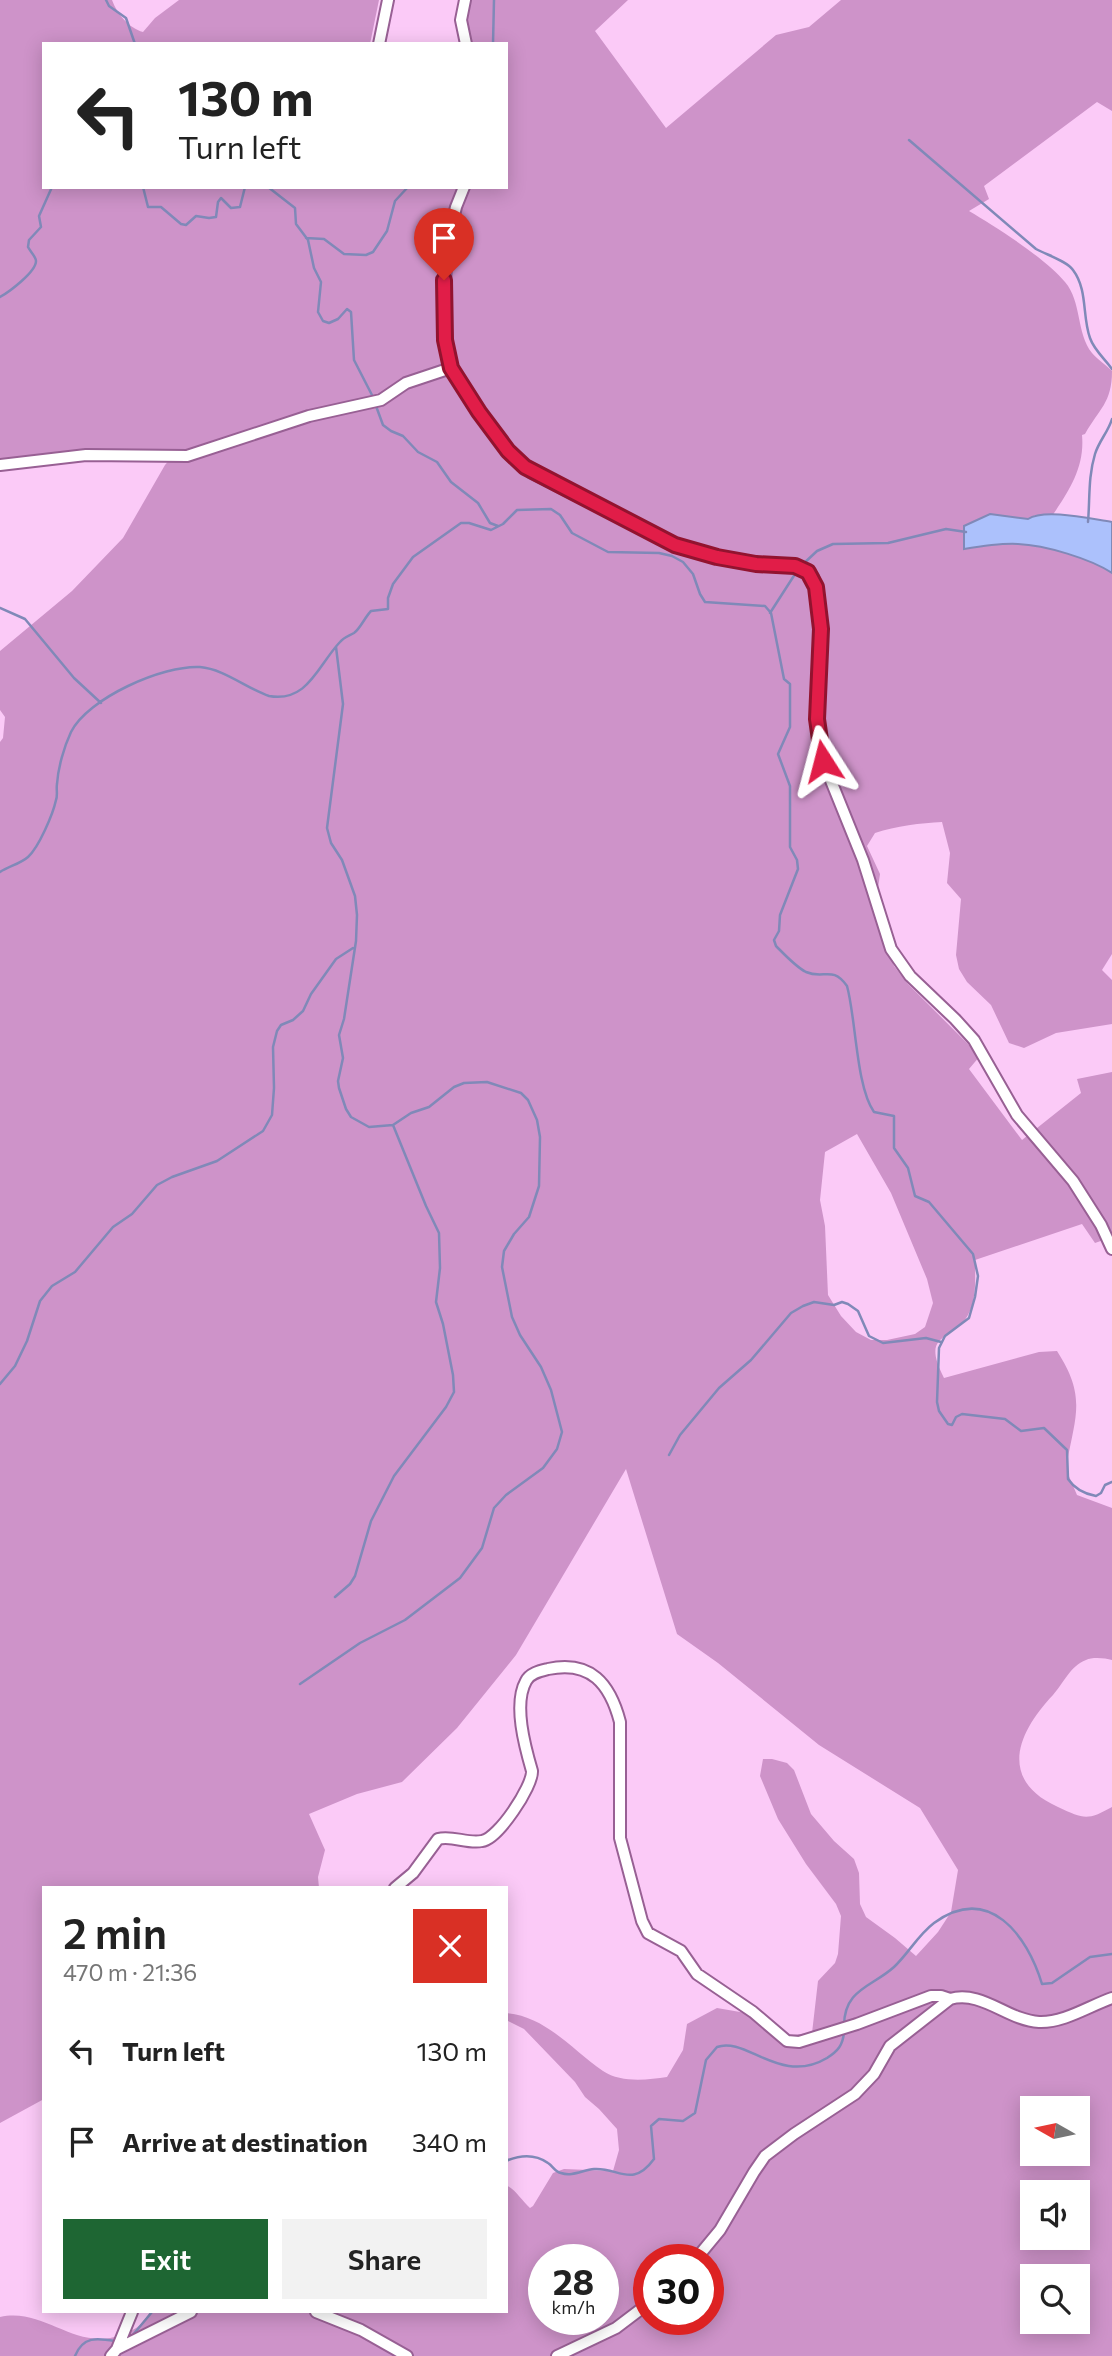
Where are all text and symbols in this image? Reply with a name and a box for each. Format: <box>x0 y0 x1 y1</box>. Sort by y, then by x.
text: 130 m <box>178 66 313 126</box>
icon: left <box>63 70 154 161</box>
text: Turn left <box>178 126 302 166</box>
pin <box>414 208 474 280</box>
icon: arrive <box>425 219 463 257</box>
position arrow <box>786 724 860 798</box>
text: 2 min <box>63 1906 167 1958</box>
button: close <box>413 1909 487 1983</box>
text: 470 m · 21:36 <box>63 1958 197 1986</box>
icon: left <box>63 2032 101 2070</box>
text: Turn left <box>122 2035 225 2066</box>
text: 130 m <box>416 2035 487 2066</box>
north arrow <box>1020 2096 1090 2166</box>
map controls <box>1020 2096 1090 2334</box>
icon: arrive <box>63 2123 101 2161</box>
text: Arrive at destination <box>122 2126 368 2157</box>
text: 340 m <box>412 2126 487 2157</box>
button: sound <box>1020 2180 1090 2250</box>
button: Exit <box>63 2219 268 2299</box>
button: Share <box>282 2219 487 2299</box>
speed limit sign: 30 <box>633 2244 724 2335</box>
text: 28 <box>553 2259 594 2302</box>
button: search <box>1020 2264 1090 2334</box>
text: km/h <box>552 2296 595 2318</box>

